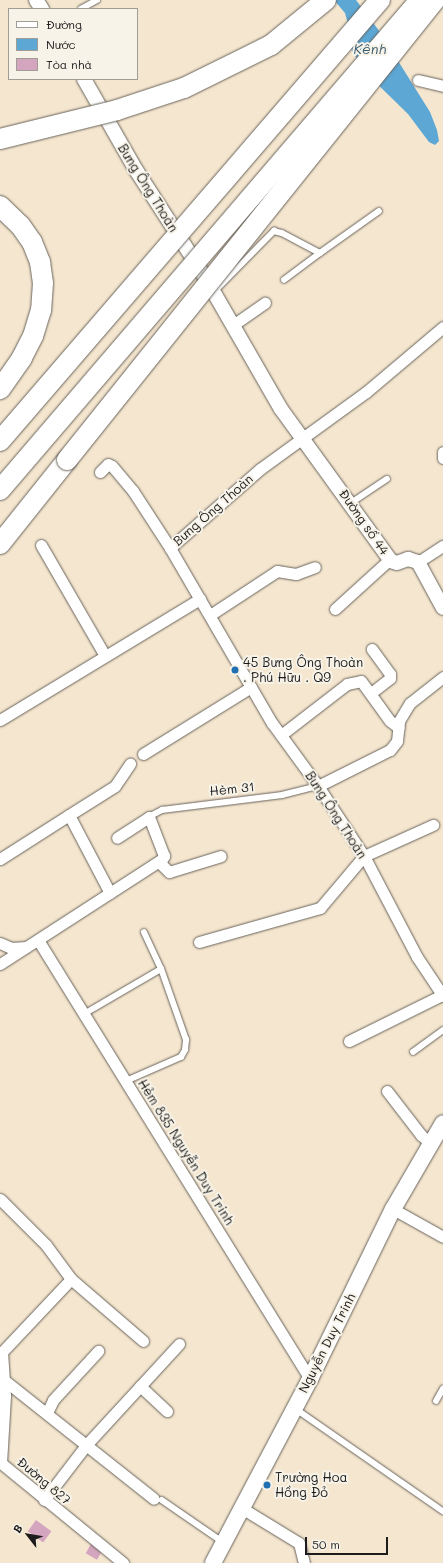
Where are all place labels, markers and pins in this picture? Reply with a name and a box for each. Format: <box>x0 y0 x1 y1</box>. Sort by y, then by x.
place label: 45 Bưng Ông Thoàn . Phú Hữu . Q9 <box>243 655 363 686</box>
marker: 45 Bưng Ông Thoàn . Phú Hữu . Q9 <box>230 665 240 675</box>
place label: Trường Hoa Hồng Đỏ <box>275 1470 348 1501</box>
marker: Trường Hoa Hồng Đỏ <box>262 1480 272 1490</box>

